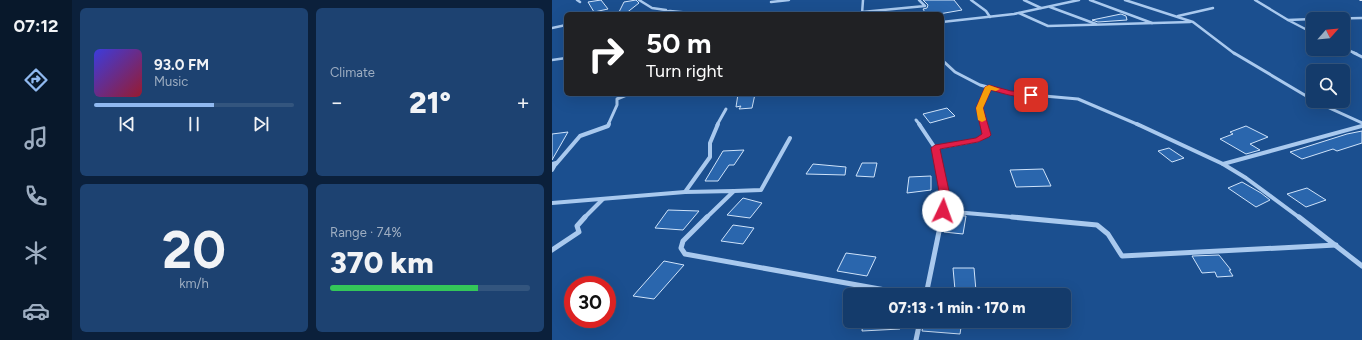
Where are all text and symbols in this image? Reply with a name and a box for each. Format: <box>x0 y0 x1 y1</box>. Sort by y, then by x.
north arrow <box>1306 12 1350 56</box>
map controls <box>1306 12 1350 108</box>
text: 07:12 <box>13 15 59 37</box>
text: 50 m <box>646 26 712 60</box>
icon: right <box>580 28 632 80</box>
text: 93.0 FM <box>154 56 209 74</box>
text: Turn right <box>646 60 723 82</box>
button: search <box>1306 64 1350 108</box>
text: Climate <box>330 65 375 80</box>
icon: directions <box>22 66 50 94</box>
text: Music <box>154 74 188 89</box>
pin <box>1014 78 1048 112</box>
text: 21° <box>409 84 451 121</box>
icon: arrive <box>1020 84 1042 106</box>
text: − <box>330 89 344 116</box>
text: + <box>516 89 530 116</box>
icon: previous <box>116 113 138 135</box>
icon: pause <box>183 113 205 135</box>
icon: next <box>250 113 272 135</box>
icon: music <box>22 124 50 152</box>
icon: phone <box>22 182 50 210</box>
position arrow <box>922 190 964 232</box>
text: 20 <box>162 219 226 281</box>
text: Range · 74% <box>330 225 402 240</box>
icon: climate <box>22 239 50 267</box>
text: 370 km <box>330 244 434 281</box>
text: km/h <box>179 276 209 291</box>
speed limit sign: 30 <box>564 276 616 328</box>
icon: car <box>22 297 50 325</box>
text: 07:13 · 1 min · 170 m <box>888 299 1026 317</box>

